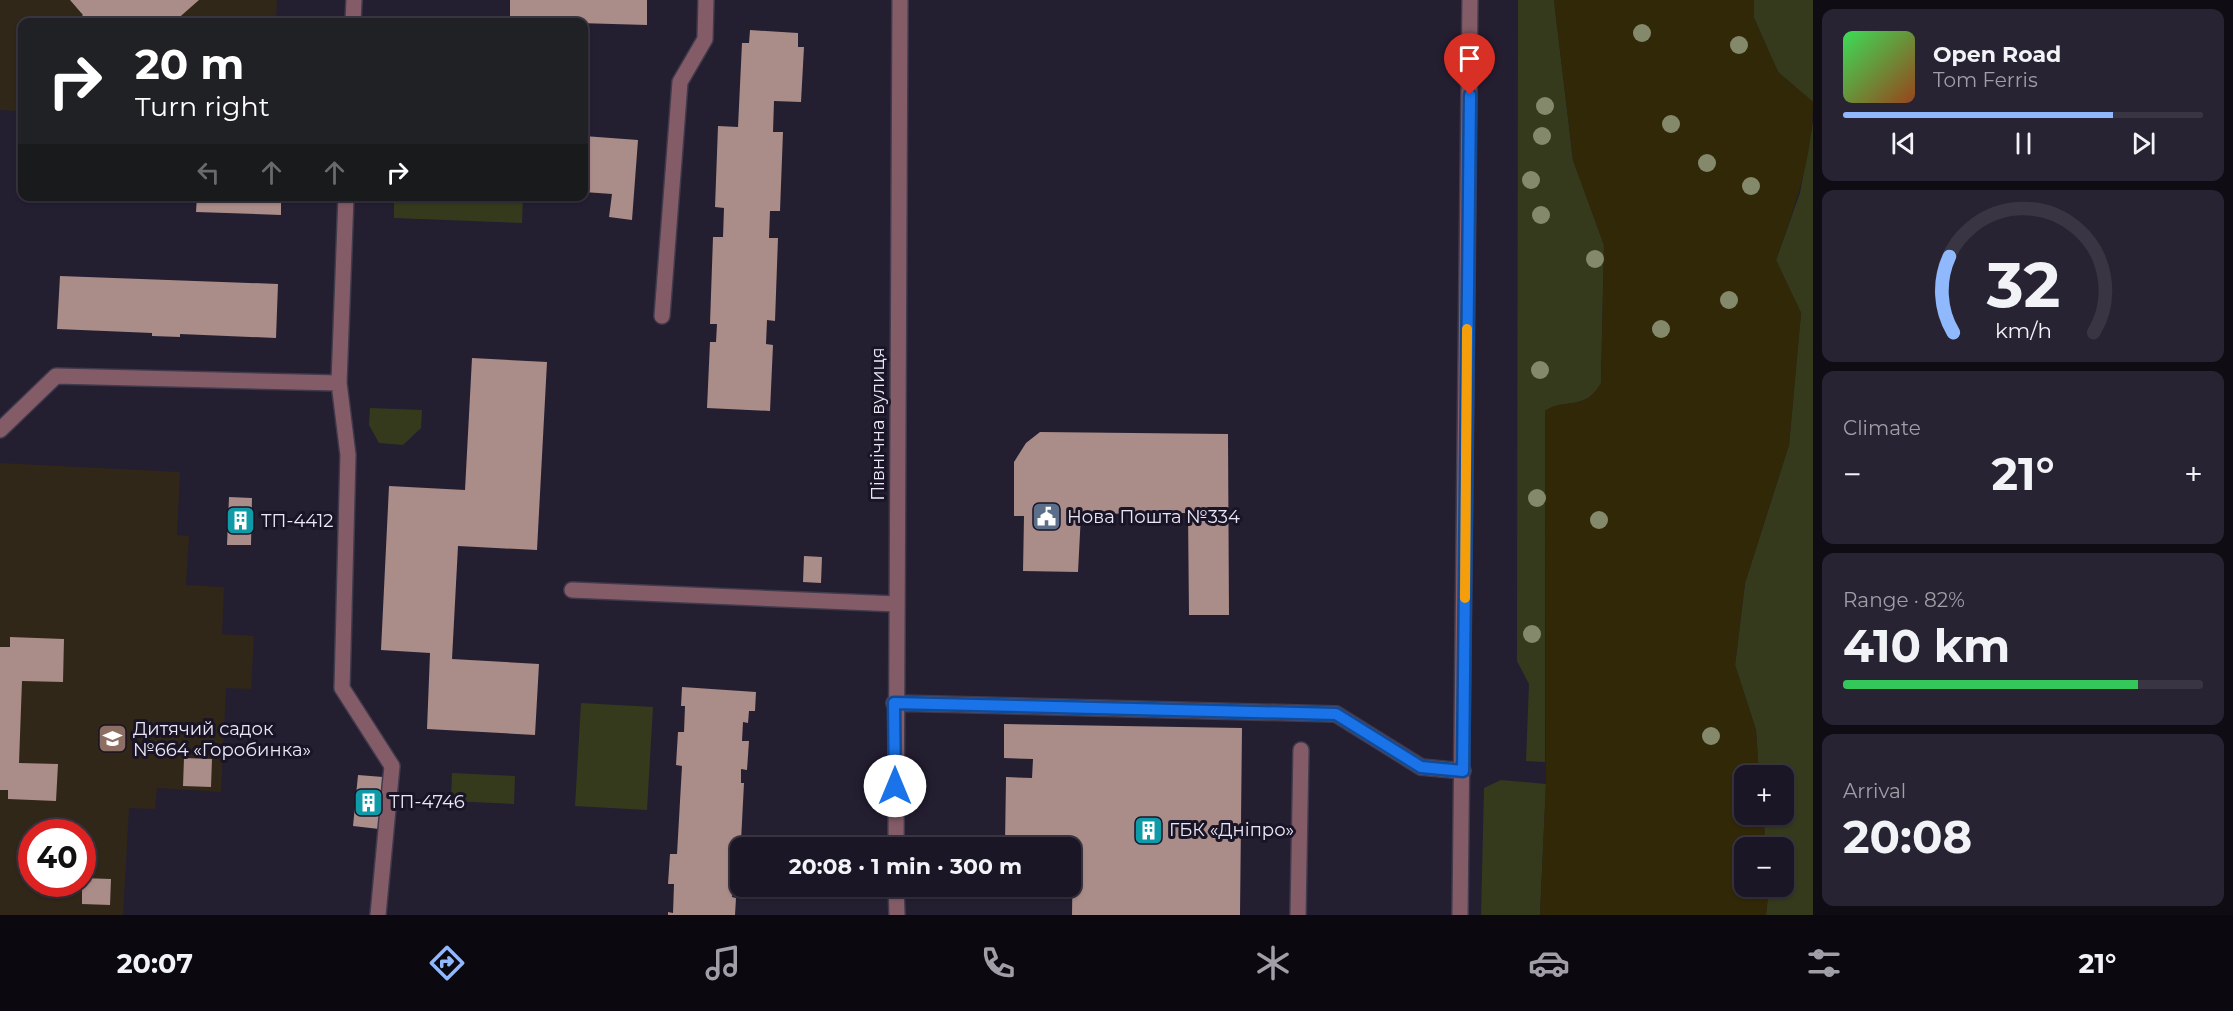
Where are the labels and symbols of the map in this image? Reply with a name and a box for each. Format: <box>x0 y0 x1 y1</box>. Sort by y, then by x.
pin <box>1444 33 1495 95</box>
street label: Північна вулиця <box>867 347 889 501</box>
public building icon: Нова Пошта №334 <box>1030 501 1062 533</box>
building icon: ТП-4412 <box>224 505 256 537</box>
place label: Нова Пошта №334 <box>1067 506 1240 528</box>
place label: ТП-4412 <box>261 510 334 532</box>
place label: Дитячий садок №664 «Горобинка» <box>133 718 311 761</box>
school or university icon: Дитячий садок №664 «Горобинка» <box>96 723 128 755</box>
position arrow <box>863 754 927 818</box>
building icon: ТП-4746 <box>352 786 384 818</box>
place label: ТП-4746 <box>389 791 465 813</box>
building icon: ГБК «Дніпро» <box>1132 814 1164 846</box>
speed limit sign: 40 <box>18 819 96 897</box>
place label: ГБК «Дніпро» <box>1169 819 1294 841</box>

